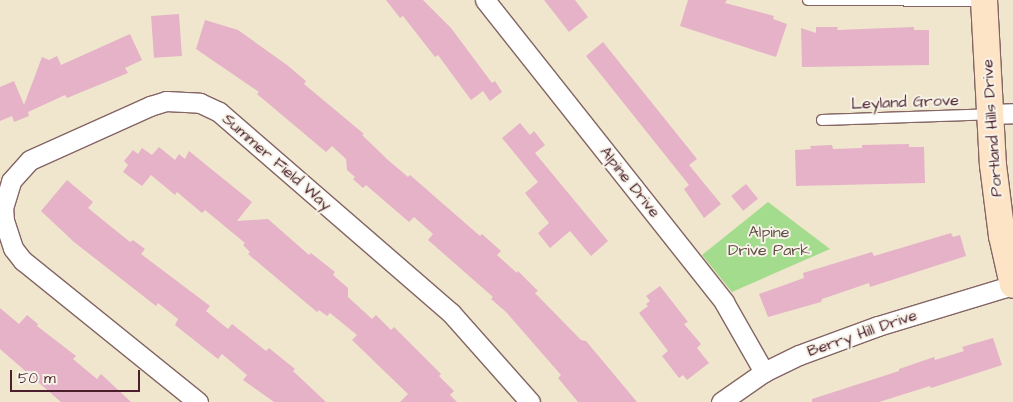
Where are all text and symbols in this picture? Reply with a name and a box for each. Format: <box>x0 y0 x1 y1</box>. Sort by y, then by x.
street label: Portland Hills Drive <box>978 59 1006 197</box>
street label: Leyland Grove <box>851 91 959 113</box>
street label: Summer Field Way <box>218 109 336 215</box>
street label: Alpine Drive <box>596 143 664 221</box>
park label: Alpine Drive Park <box>728 222 810 260</box>
street label: Berry Hill Drive <box>805 305 919 361</box>
scale bar <box>12 360 142 392</box>
text: 50 m <box>18 368 56 389</box>

